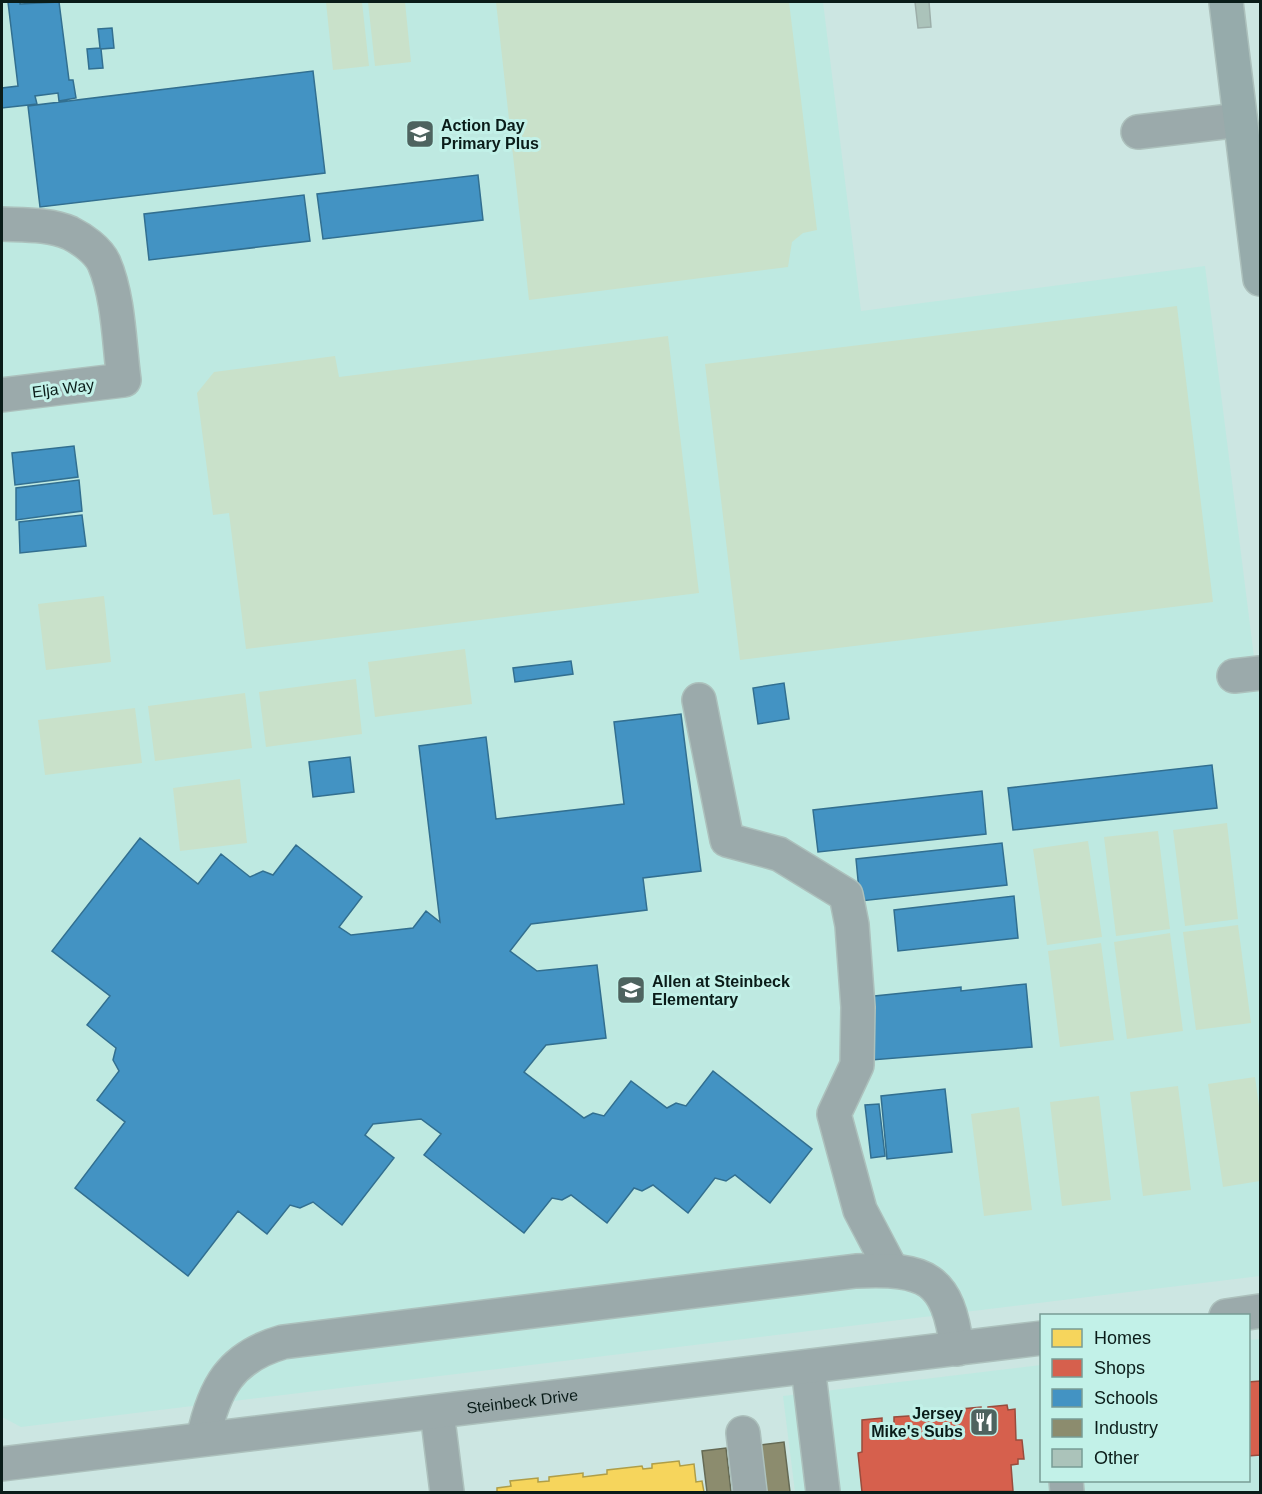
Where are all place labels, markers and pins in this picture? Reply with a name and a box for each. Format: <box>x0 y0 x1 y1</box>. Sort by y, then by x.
place label: Action Day Primary Plus <box>441 117 539 152</box>
school or university icon: Action Day Primary Plus <box>404 118 436 150</box>
place label: Allen at Steinbeck Elementary <box>652 973 790 1008</box>
school or university icon: Allen at Steinbeck Elementary <box>615 974 647 1006</box>
place label: Jersey Mike's Subs <box>871 1405 963 1440</box>
restaurant icon: Jersey Mike's Subs <box>968 1406 1000 1438</box>

